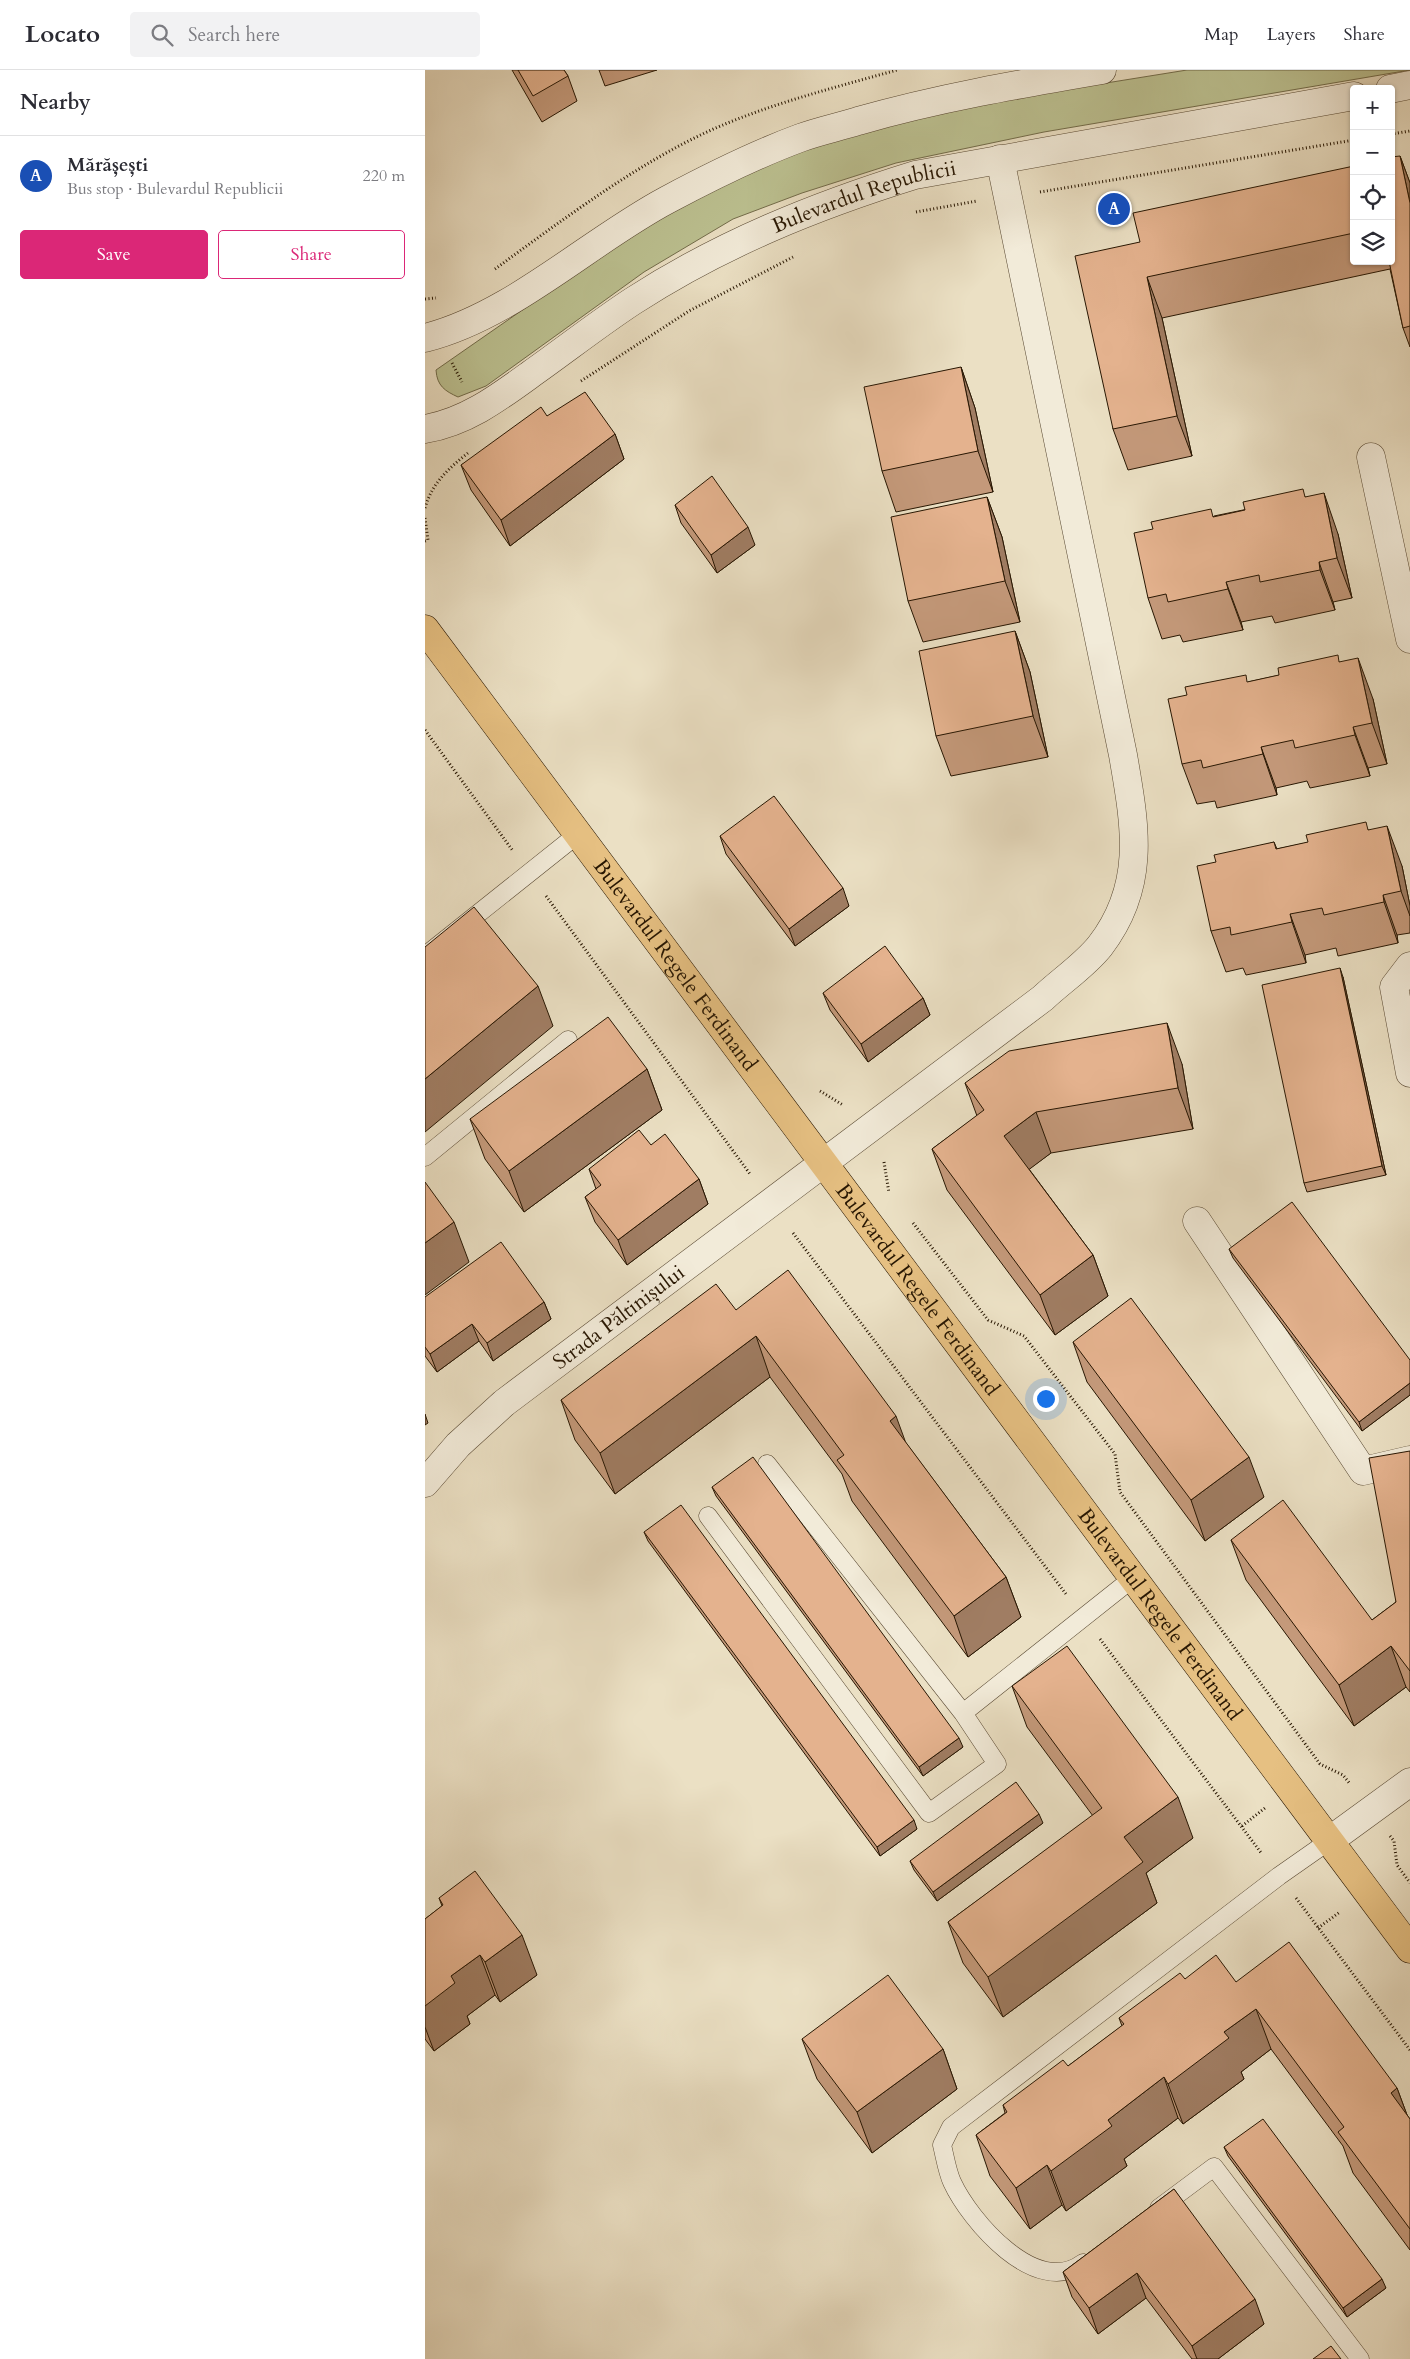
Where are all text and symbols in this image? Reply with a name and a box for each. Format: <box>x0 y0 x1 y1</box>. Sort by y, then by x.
search box <box>130 12 480 57</box>
text: Locato <box>25 18 100 51</box>
icon: search <box>148 21 176 49</box>
text: Search here <box>188 22 280 48</box>
text: Map <box>1204 22 1239 47</box>
text: Layers <box>1267 22 1316 47</box>
text: Share <box>1344 22 1385 47</box>
map controls <box>1350 85 1395 265</box>
button: + <box>1350 85 1395 130</box>
text: Nearby <box>20 88 91 117</box>
button: − <box>1350 130 1395 175</box>
text: Mărășești <box>67 152 148 178</box>
street label: Bulevardul Republicii <box>768 154 959 240</box>
text: A <box>30 165 42 187</box>
text: 220 m <box>363 165 405 187</box>
button: locate <box>1350 175 1395 220</box>
text: Bus stop · Bulevardul Republicii <box>67 178 283 200</box>
pin: A <box>1098 190 1130 228</box>
button: layers <box>1350 220 1395 265</box>
button: Save <box>20 230 208 279</box>
button: Share <box>218 230 405 279</box>
street label: Bulevardul Regele Ferdinand <box>586 853 764 1077</box>
street label: Bulevardul Regele Ferdinand <box>829 1178 1006 1402</box>
street label: Strada Păltinișului <box>547 1258 691 1376</box>
your location <box>1033 1386 1059 1412</box>
street label: Bulevardul Regele Ferdinand <box>1071 1502 1248 1726</box>

